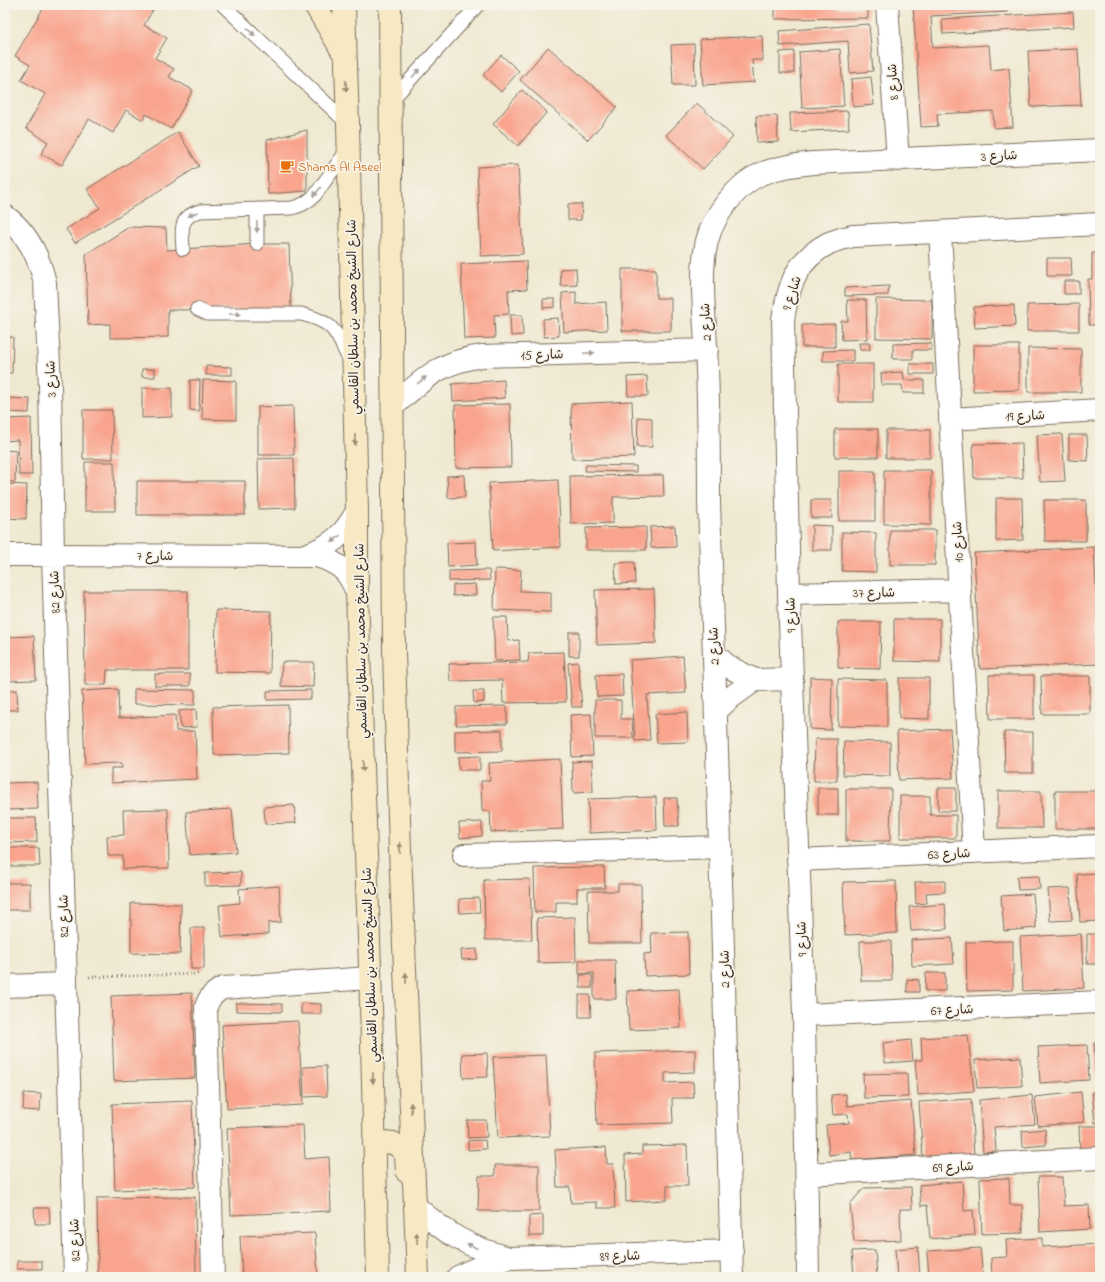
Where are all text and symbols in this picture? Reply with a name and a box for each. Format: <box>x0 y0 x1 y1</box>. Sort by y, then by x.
one-way arrow <box>246 27 256 37</box>
street label: شارع 8 <box>883 63 904 101</box>
one-way arrow <box>412 68 421 78</box>
one-way arrow <box>343 80 350 92</box>
street label: شارع 3 <box>980 146 1018 167</box>
cafe icon: Shams Al Aseel <box>279 158 295 174</box>
place label: Shams Al Aseel <box>298 158 381 177</box>
one-way arrow <box>312 186 321 197</box>
one-way arrow <box>188 211 199 217</box>
street label: شارع الشيخ محمد بن سلطان القاسمي <box>342 219 366 415</box>
one-way arrow <box>254 221 260 234</box>
street label: شارع 9 <box>778 274 807 313</box>
street label: شارع 2 <box>696 303 717 341</box>
one-way arrow <box>229 311 242 317</box>
street label: شارع 15 <box>520 345 564 366</box>
one-way arrow <box>583 350 596 356</box>
street label: شارع 3 <box>41 360 62 398</box>
one-way arrow <box>417 376 428 385</box>
street label: شارع 19 <box>1005 406 1045 427</box>
one-way arrow <box>352 434 358 447</box>
street label: شارع 10 <box>948 521 969 563</box>
one-way arrow <box>331 535 342 544</box>
street label: شارع الشيخ محمد بن سلطان القاسمي <box>350 543 374 739</box>
street label: شارع 7 <box>137 547 173 566</box>
street label: شارع 82 <box>45 570 66 614</box>
street label: شارع 37 <box>853 584 895 603</box>
street label: شارع 9 <box>781 597 802 633</box>
street label: شارع 2 <box>704 627 725 665</box>
one-way arrow <box>360 760 366 773</box>
one-way arrow <box>397 842 404 854</box>
street label: شارع 63 <box>927 844 971 865</box>
street label: شارع الشيخ محمد بن سلطان القاسمي <box>358 867 384 1063</box>
street label: شارع 82 <box>55 894 74 938</box>
street label: شارع 9 <box>792 921 813 957</box>
street label: شارع 2 <box>716 950 735 988</box>
one-way arrow <box>402 972 409 984</box>
street label: شارع 67 <box>930 1000 974 1021</box>
one-way arrow <box>370 1072 376 1085</box>
one-way arrow <box>408 1101 414 1114</box>
street label: شارع 69 <box>932 1157 974 1178</box>
street label: شارع 82 <box>65 1218 86 1262</box>
one-way arrow <box>414 1231 420 1244</box>
one-way arrow <box>466 1242 478 1249</box>
street label: شارع 89 <box>600 1246 640 1267</box>

